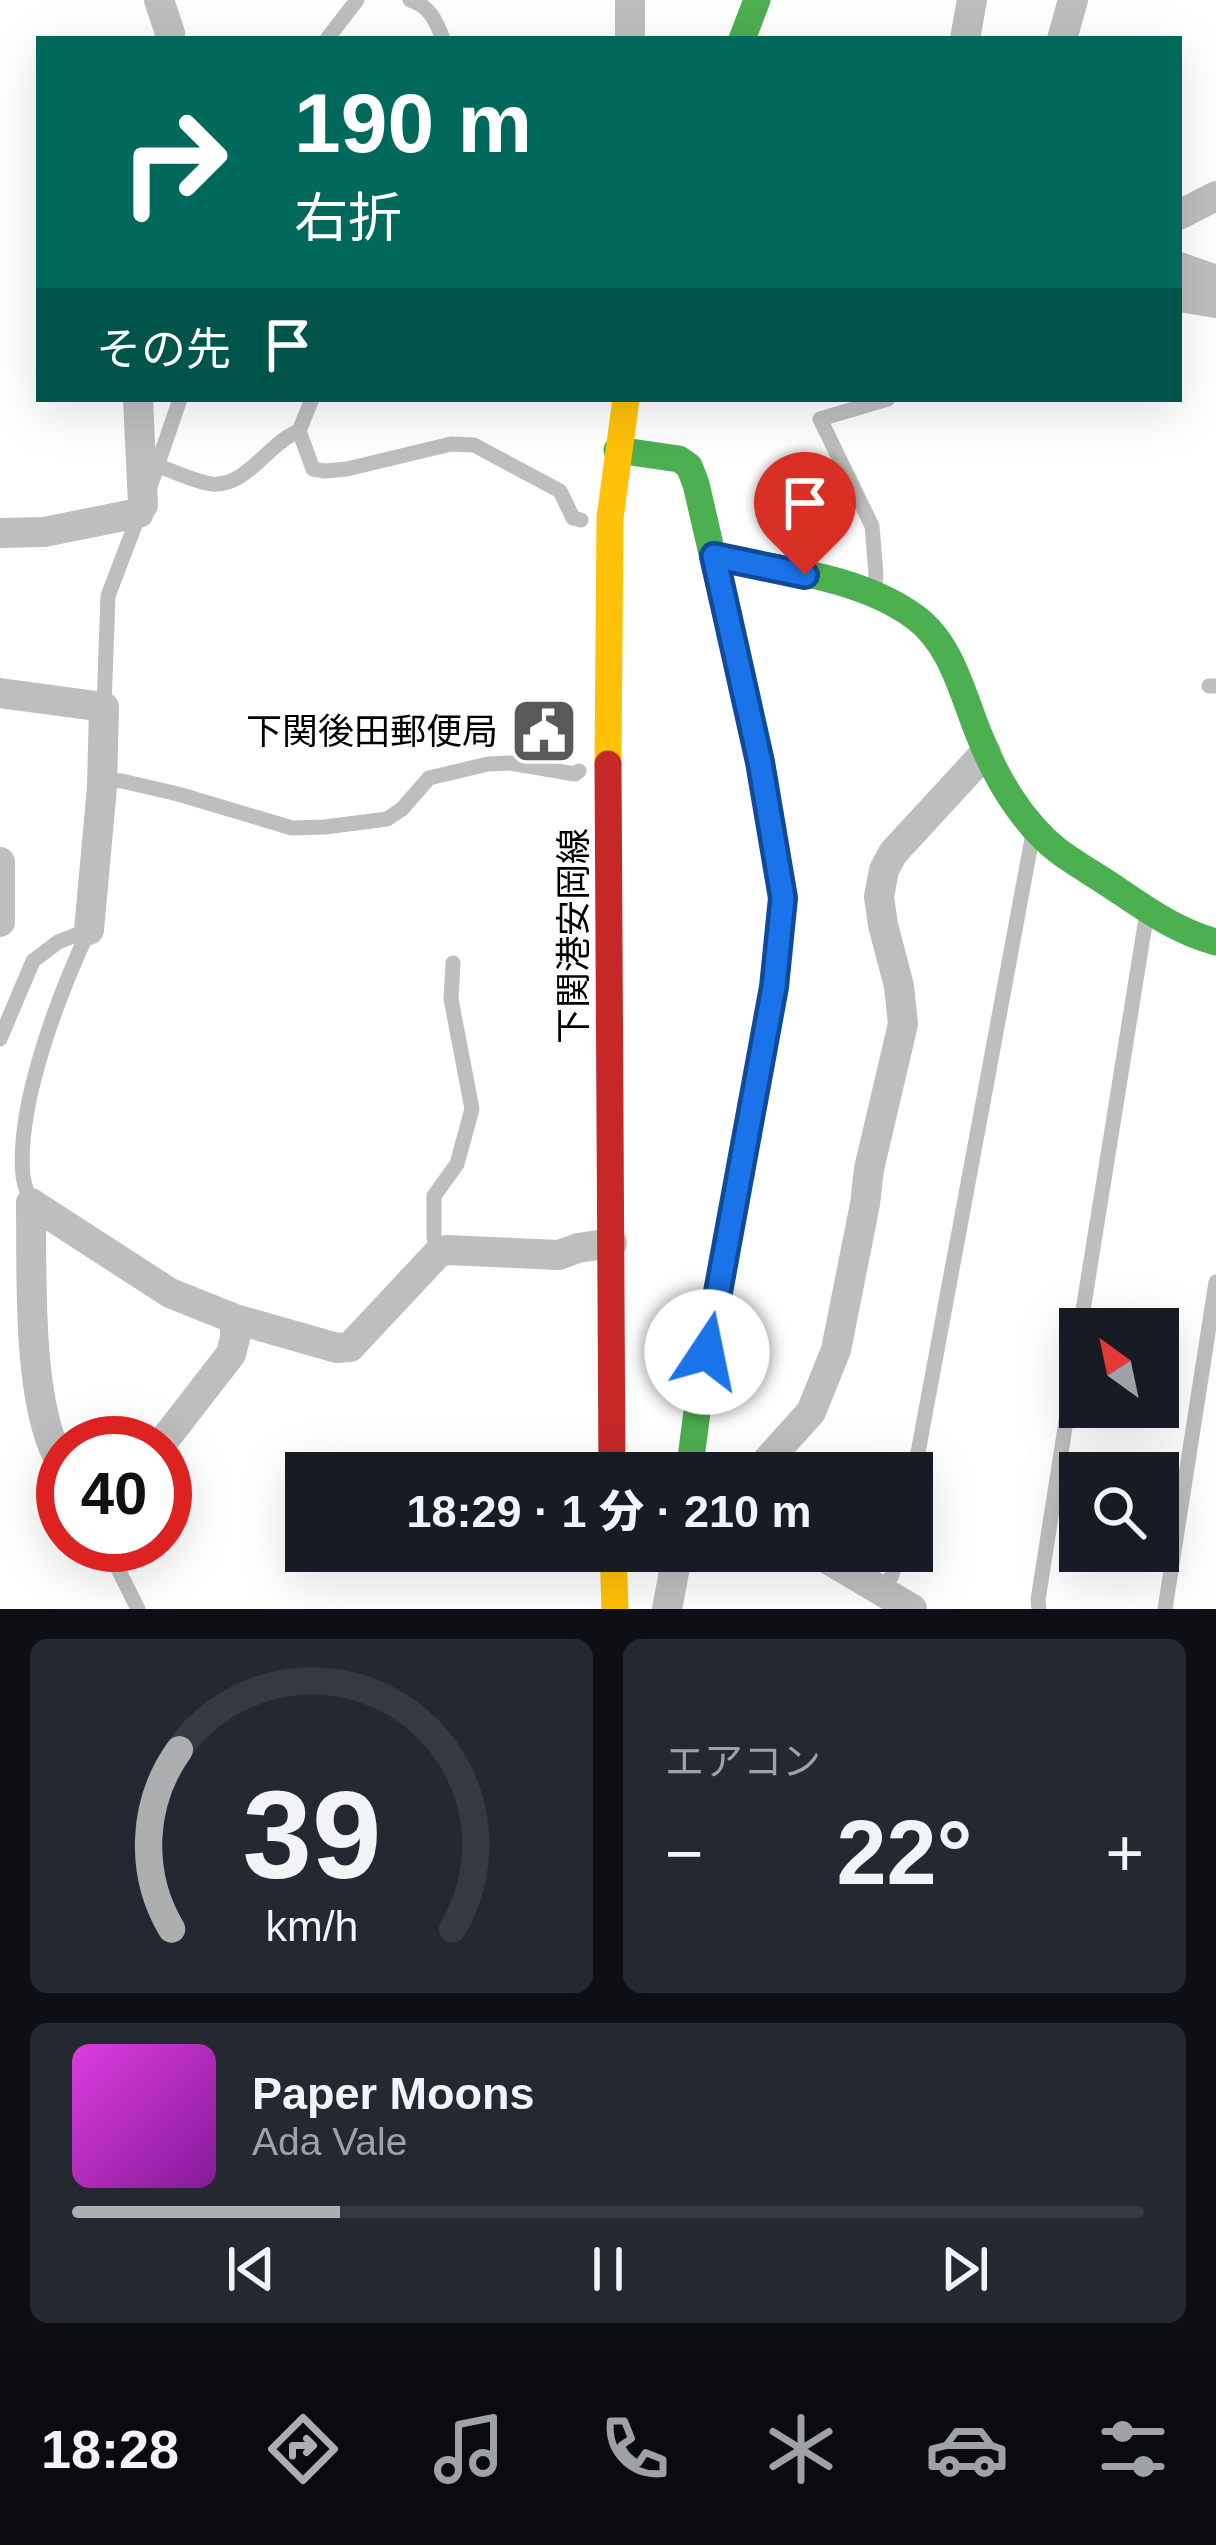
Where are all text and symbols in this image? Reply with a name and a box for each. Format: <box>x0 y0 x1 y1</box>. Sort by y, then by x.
text: 190 m <box>294 76 532 170</box>
icon: right <box>96 84 252 240</box>
text: 右折 <box>294 188 402 248</box>
icon: arrive <box>255 312 321 378</box>
text: その先 <box>96 324 231 375</box>
pin <box>754 452 856 575</box>
icon: arrive <box>772 470 838 536</box>
public building icon: 下関後田郵便局 <box>509 696 579 766</box>
place label: 下関後田郵便局 <box>246 711 498 752</box>
street label: 下関港安岡線 <box>553 828 594 1044</box>
position arrow <box>644 1289 770 1415</box>
north arrow <box>1059 1308 1179 1428</box>
map controls <box>1059 1308 1179 1572</box>
speed limit sign: 40 <box>36 1416 192 1572</box>
button: search <box>1059 1452 1179 1572</box>
text: 18:29 · 1 分 · 210 m <box>406 1486 812 1537</box>
text: エアコン <box>665 1740 821 1783</box>
text: 39 <box>242 1765 381 1904</box>
text: 22° <box>836 1803 973 1903</box>
text: − <box>665 1816 704 1890</box>
text: + <box>1105 1816 1144 1890</box>
text: km/h <box>265 1902 358 1950</box>
text: Paper Moons <box>252 2068 535 2119</box>
text: Ada Vale <box>252 2120 407 2163</box>
icon: previous <box>218 2236 284 2302</box>
icon: pause <box>575 2236 641 2302</box>
icon: next <box>932 2236 998 2302</box>
icon: directions <box>261 2407 345 2491</box>
icon: music <box>427 2407 511 2491</box>
icon: phone <box>593 2407 677 2491</box>
icon: climate <box>759 2407 843 2491</box>
icon: car <box>925 2407 1009 2491</box>
icon: filters <box>1091 2407 1175 2491</box>
text: 18:28 <box>41 2419 179 2479</box>

